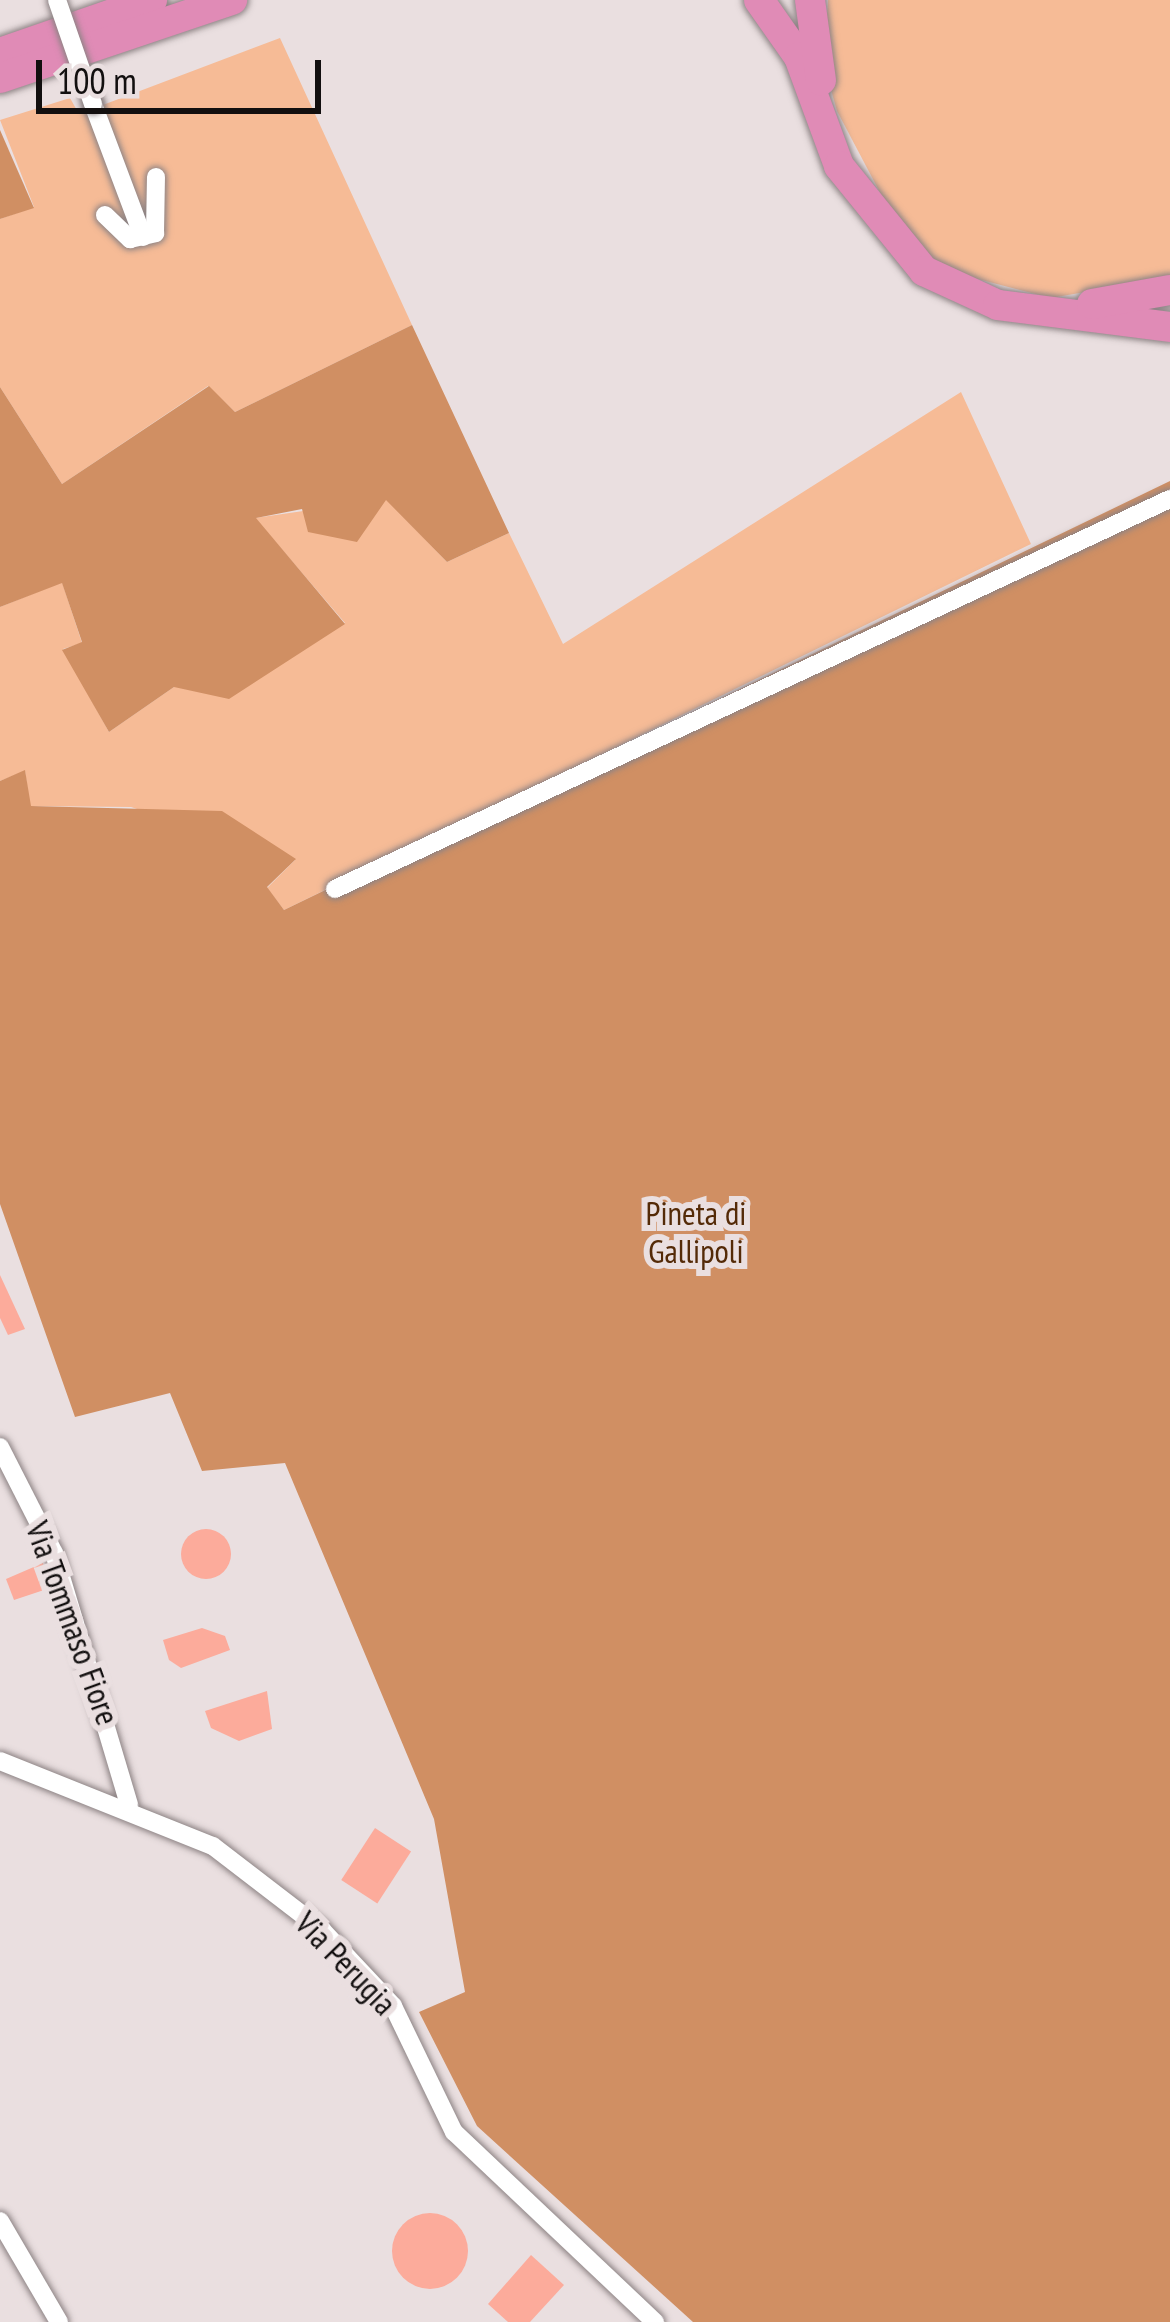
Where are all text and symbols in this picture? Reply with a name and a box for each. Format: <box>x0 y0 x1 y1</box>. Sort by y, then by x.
scale bar <box>42 36 327 110</box>
text: 100 m <box>57 57 137 104</box>
park label: Pineta di Gallipoli <box>646 1193 746 1271</box>
street label: Via Tommaso Fiore <box>18 1515 128 1731</box>
street label: Via Perugia <box>287 1903 405 2023</box>

